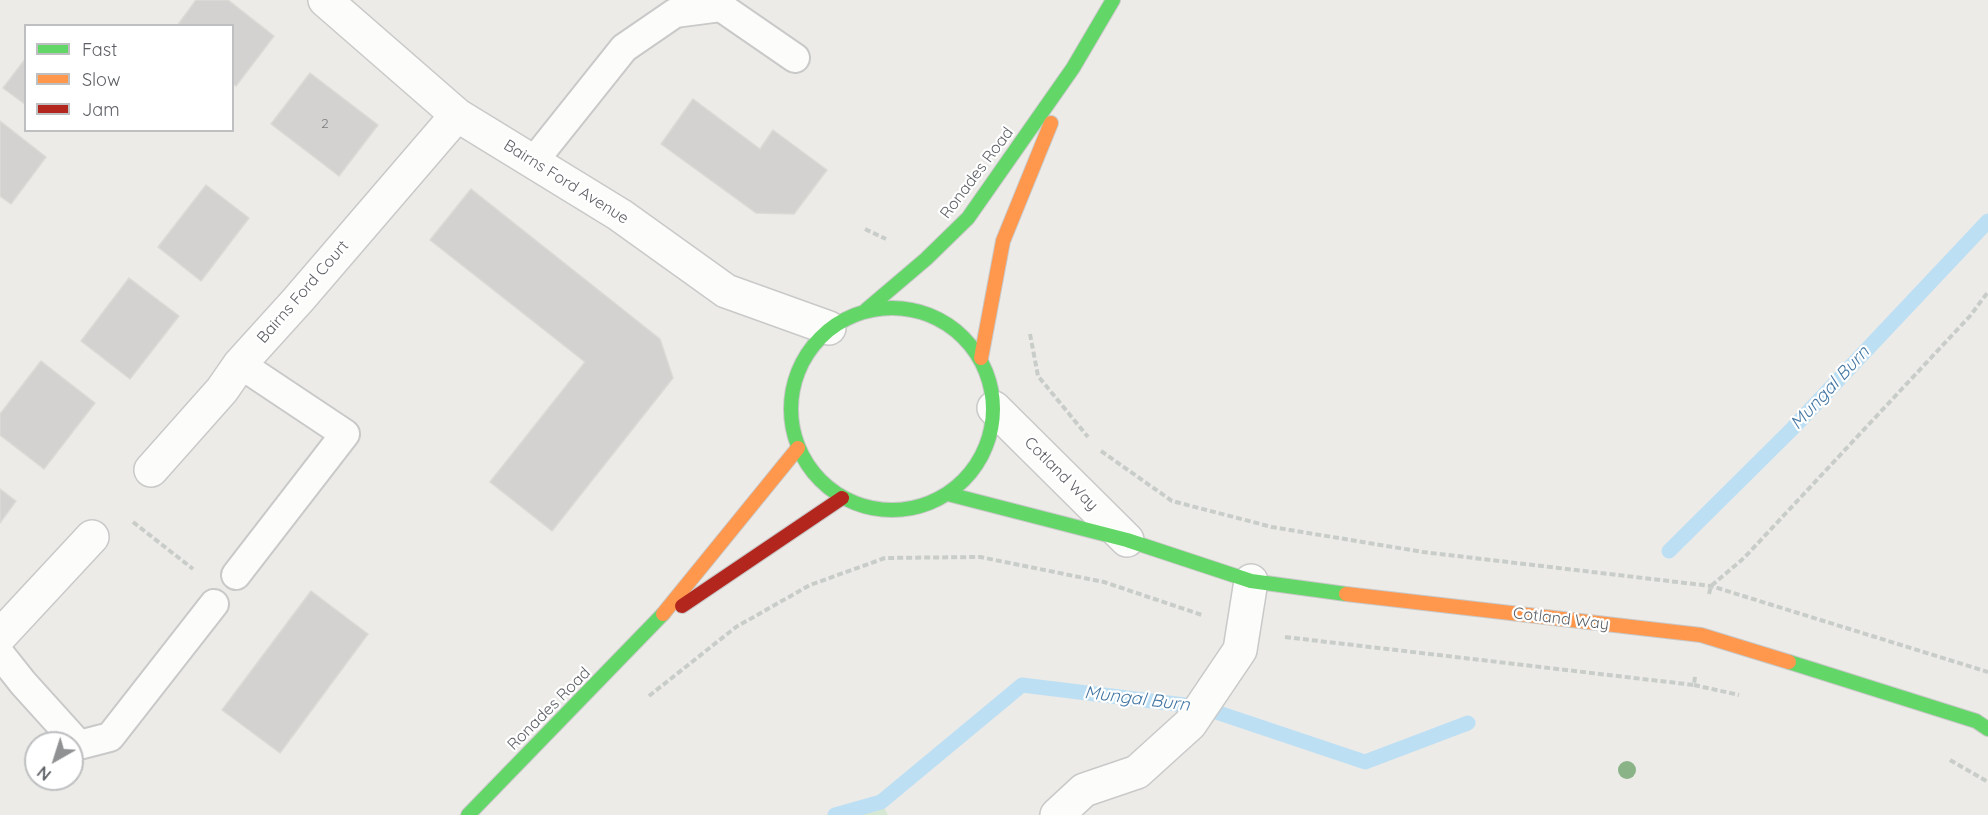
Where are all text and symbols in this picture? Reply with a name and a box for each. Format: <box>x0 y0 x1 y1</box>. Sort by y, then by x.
legend <box>24 24 234 132</box>
text: Fast <box>82 38 117 61</box>
text: Slow <box>82 68 120 91</box>
text: Jam <box>82 98 120 121</box>
house number: 2 <box>321 116 329 132</box>
street label: Ronades Road <box>936 123 1018 223</box>
street label: Bairns Ford Avenue <box>500 136 632 228</box>
street label: Bairns Ford Court <box>253 237 353 347</box>
water label: Mungal Burn <box>1786 342 1874 434</box>
street label: Cotland Way <box>1020 433 1102 515</box>
street label: Cotland Way <box>1512 604 1610 634</box>
street label: Ronades Road <box>503 663 595 755</box>
water label: Mungal Burn <box>1083 682 1191 716</box>
north arrow <box>24 731 84 791</box>
text: N <box>33 762 55 785</box>

